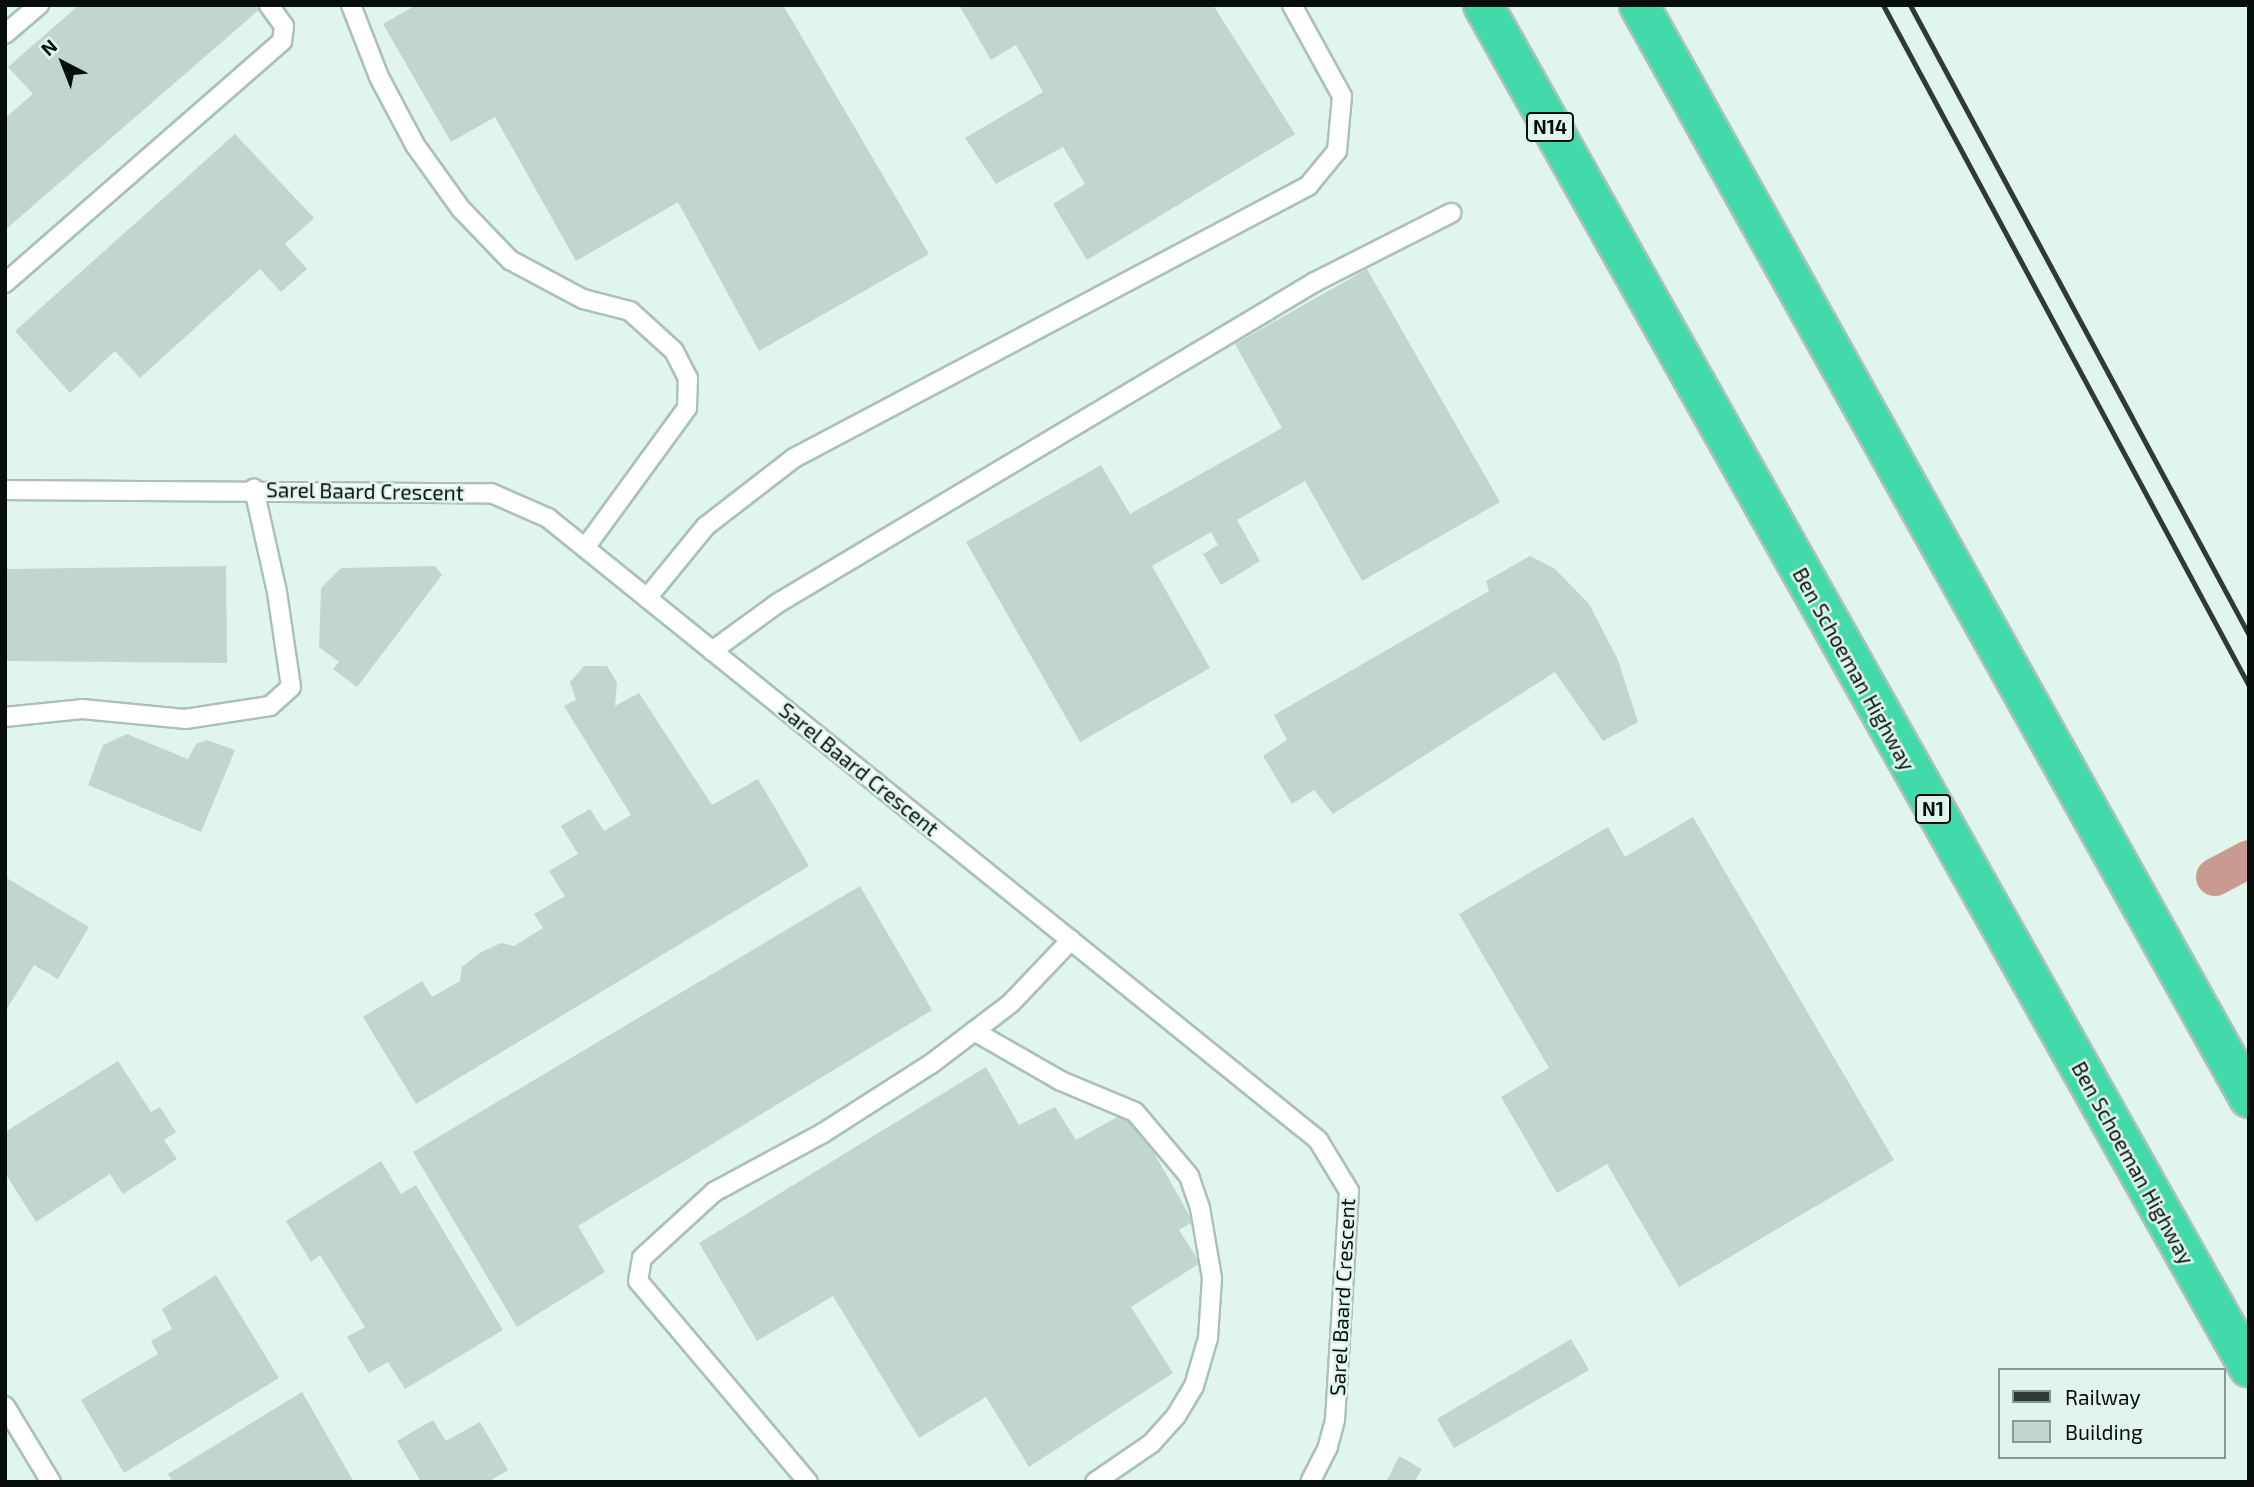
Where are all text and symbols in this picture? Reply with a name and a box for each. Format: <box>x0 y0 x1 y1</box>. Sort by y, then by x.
north arrow <box>28 28 98 98</box>
text: N <box>36 34 61 60</box>
road number: N14 <box>1526 111 1574 142</box>
street label: Sarel Baard Crescent <box>266 477 464 505</box>
street label: Ben Schoeman Highway <box>1788 563 1920 775</box>
street label: Sarel Baard Crescent <box>774 697 944 841</box>
road number: N1 <box>1914 794 1952 824</box>
street label: Ben Schoeman Highway <box>2067 1057 2199 1269</box>
street label: Sarel Baard Crescent <box>1324 1197 1360 1397</box>
legend <box>1998 1368 2226 1459</box>
text: Railway <box>2065 1384 2141 1409</box>
text: Building <box>2065 1419 2143 1444</box>

